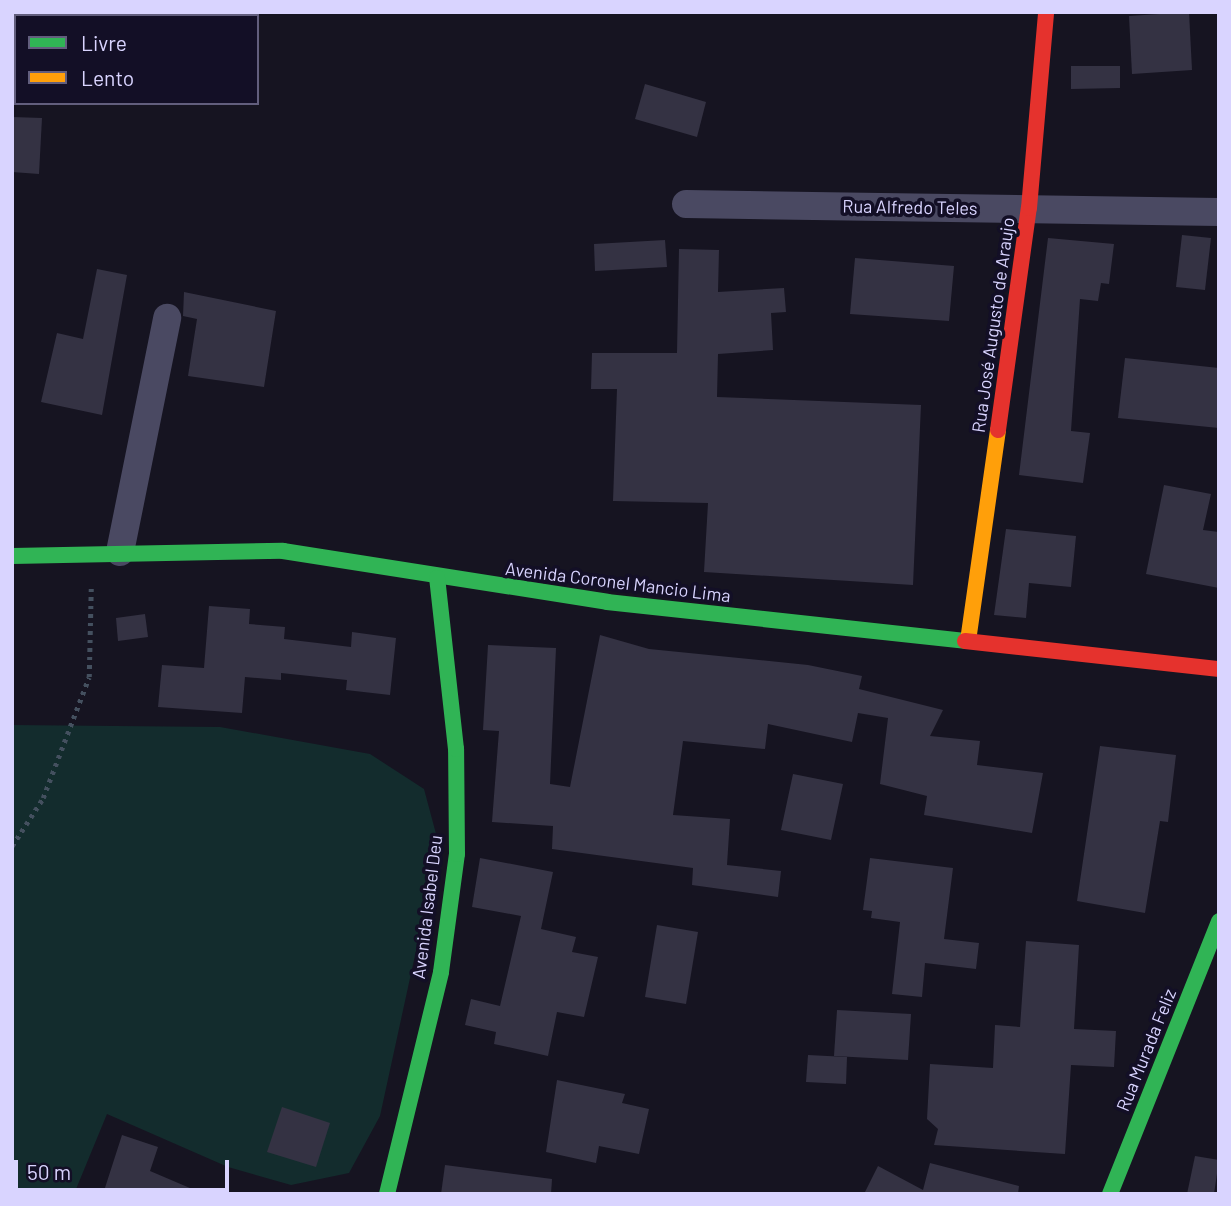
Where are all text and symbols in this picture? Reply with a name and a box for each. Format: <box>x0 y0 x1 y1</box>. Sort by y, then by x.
legend <box>14 14 259 105</box>
text: Livre <box>81 30 127 55</box>
text: Lento <box>81 65 134 90</box>
street label: Rua Alfredo Teles <box>842 195 978 219</box>
street label: Rua José Augusto de Araujo <box>967 216 1019 434</box>
street label: Avenida Coronel Mancio Lima <box>504 557 732 607</box>
street label: Avenida Isabel Deu <box>407 834 447 980</box>
street label: Rua Murada Feliz <box>1112 986 1180 1114</box>
scale bar <box>18 1146 233 1190</box>
text: 50 m <box>27 1159 71 1184</box>

